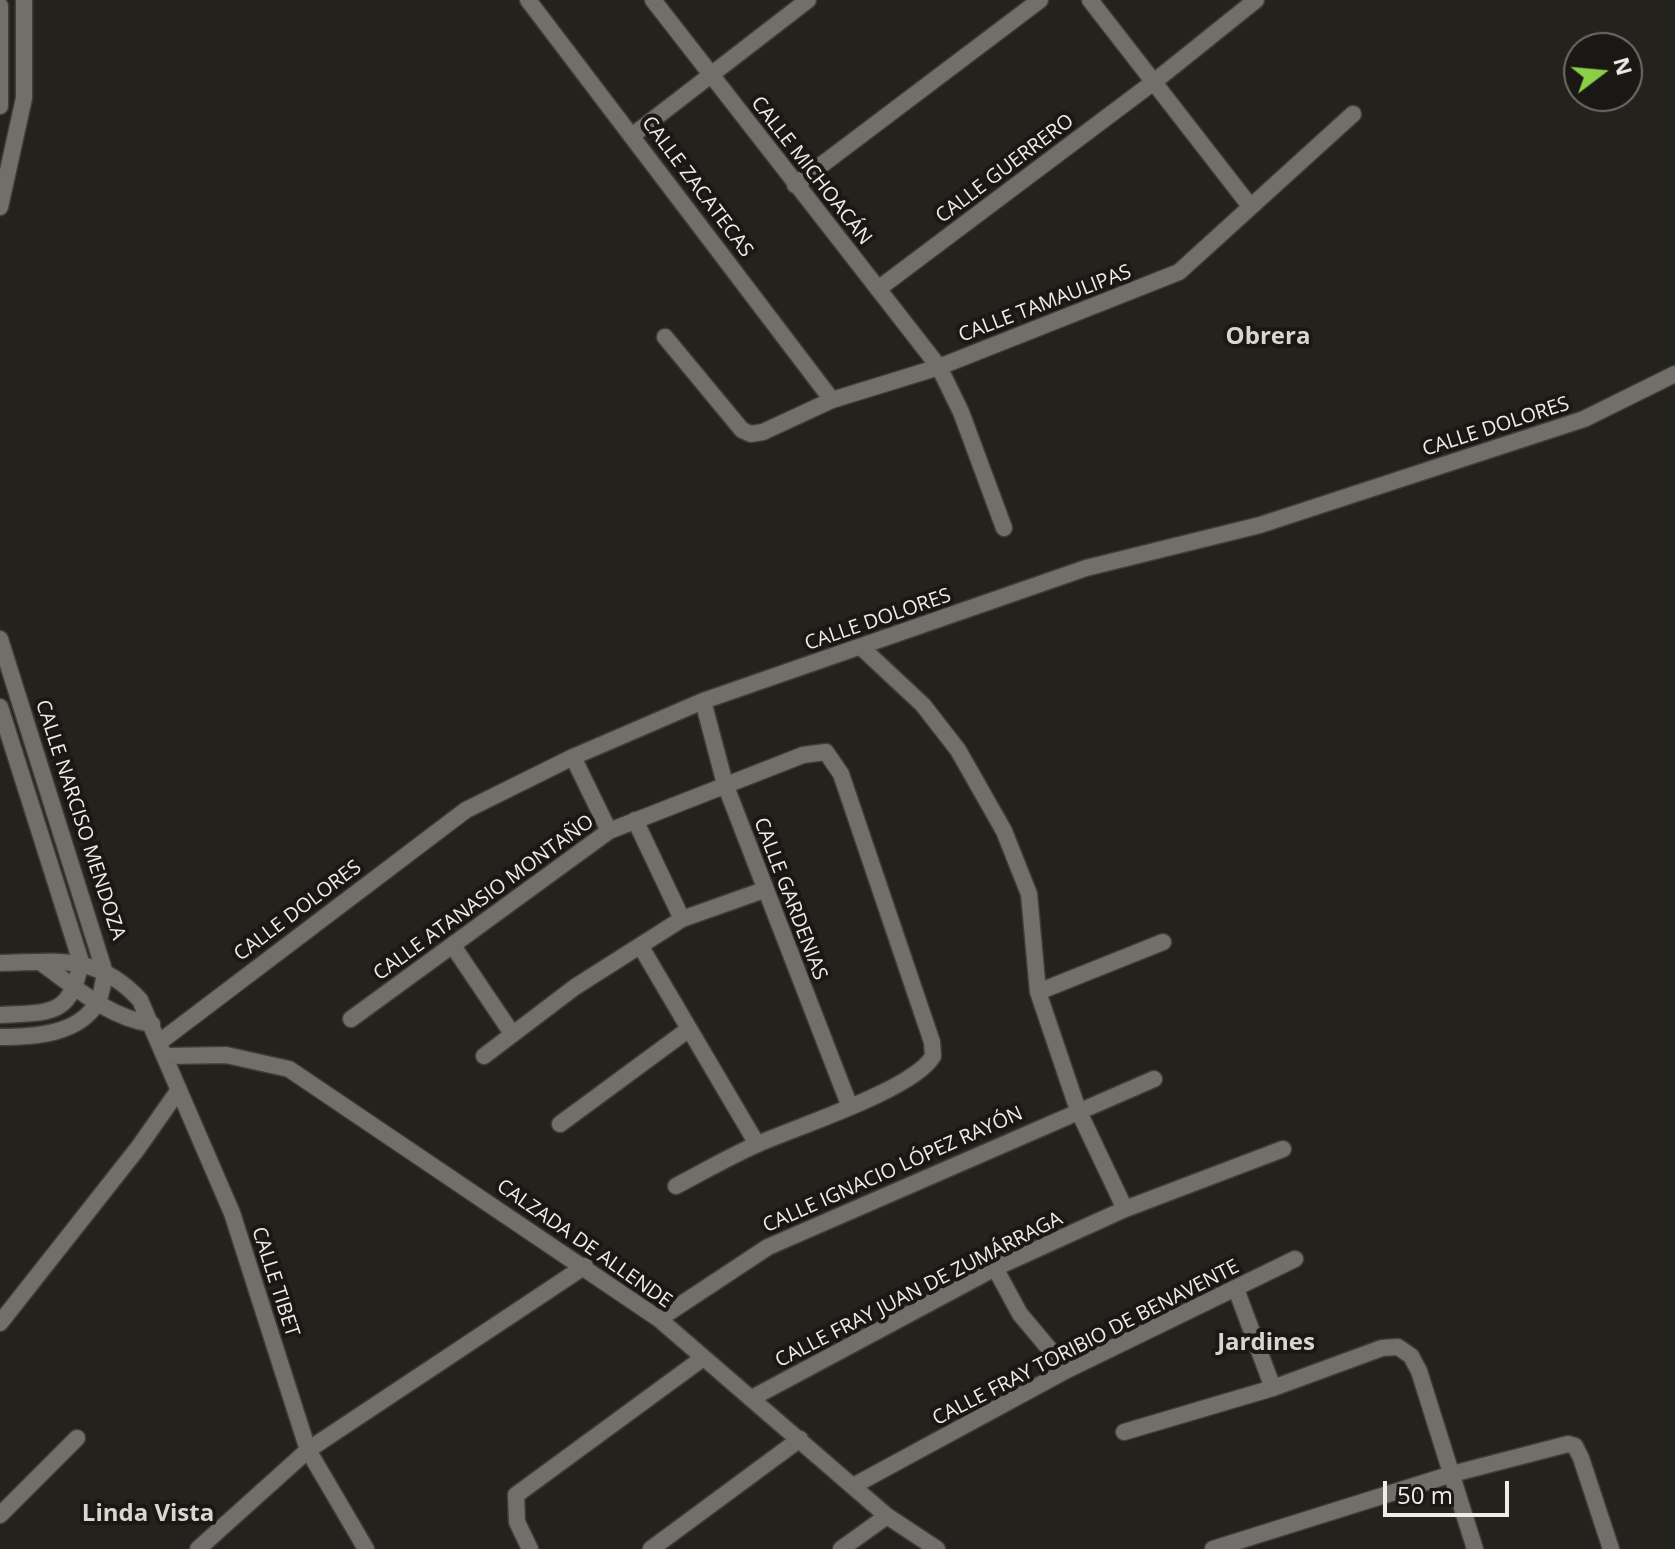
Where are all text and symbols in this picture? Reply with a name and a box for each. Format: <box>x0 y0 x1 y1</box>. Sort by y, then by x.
north arrow <box>1563 32 1643 112</box>
text: N <box>1607 53 1641 79</box>
street label: CALLE MICHOACÁN <box>746 92 876 250</box>
street label: CALLE GUERRERO <box>931 109 1079 229</box>
street label: CALLE ZACATECAS <box>636 112 758 262</box>
street label: CALLE TAMAULIPAS <box>955 260 1135 348</box>
district label: Obrera <box>1226 323 1310 351</box>
street label: CALLE DOLORES <box>1420 392 1572 462</box>
street label: CALLE DOLORES <box>802 584 954 656</box>
street label: CALLE NARCISO MENDOZA <box>30 697 130 943</box>
street label: CALLE ATANASIO MONTAÑO <box>369 810 599 986</box>
street label: CALLE GARDENIAS <box>748 814 832 984</box>
street label: CALLE DOLORES <box>230 855 366 967</box>
street label: CALLE IGNACIO LÓPEZ RAYÓN <box>759 1102 1027 1238</box>
street label: CALZADA DE ALLENDE <box>492 1174 676 1314</box>
street label: CALLE FRAY JUAN DE ZUMÁRRAGA <box>771 1207 1067 1373</box>
street label: CALLE TIBET <box>246 1224 304 1340</box>
street label: CALLE FRAY TORIBIO DE BENAVENTE <box>929 1255 1243 1431</box>
district label: Jardines <box>1217 1329 1315 1357</box>
scale bar <box>1387 1465 1513 1515</box>
text: 50 m <box>1397 1478 1453 1511</box>
district label: Linda Vista <box>82 1500 214 1528</box>

